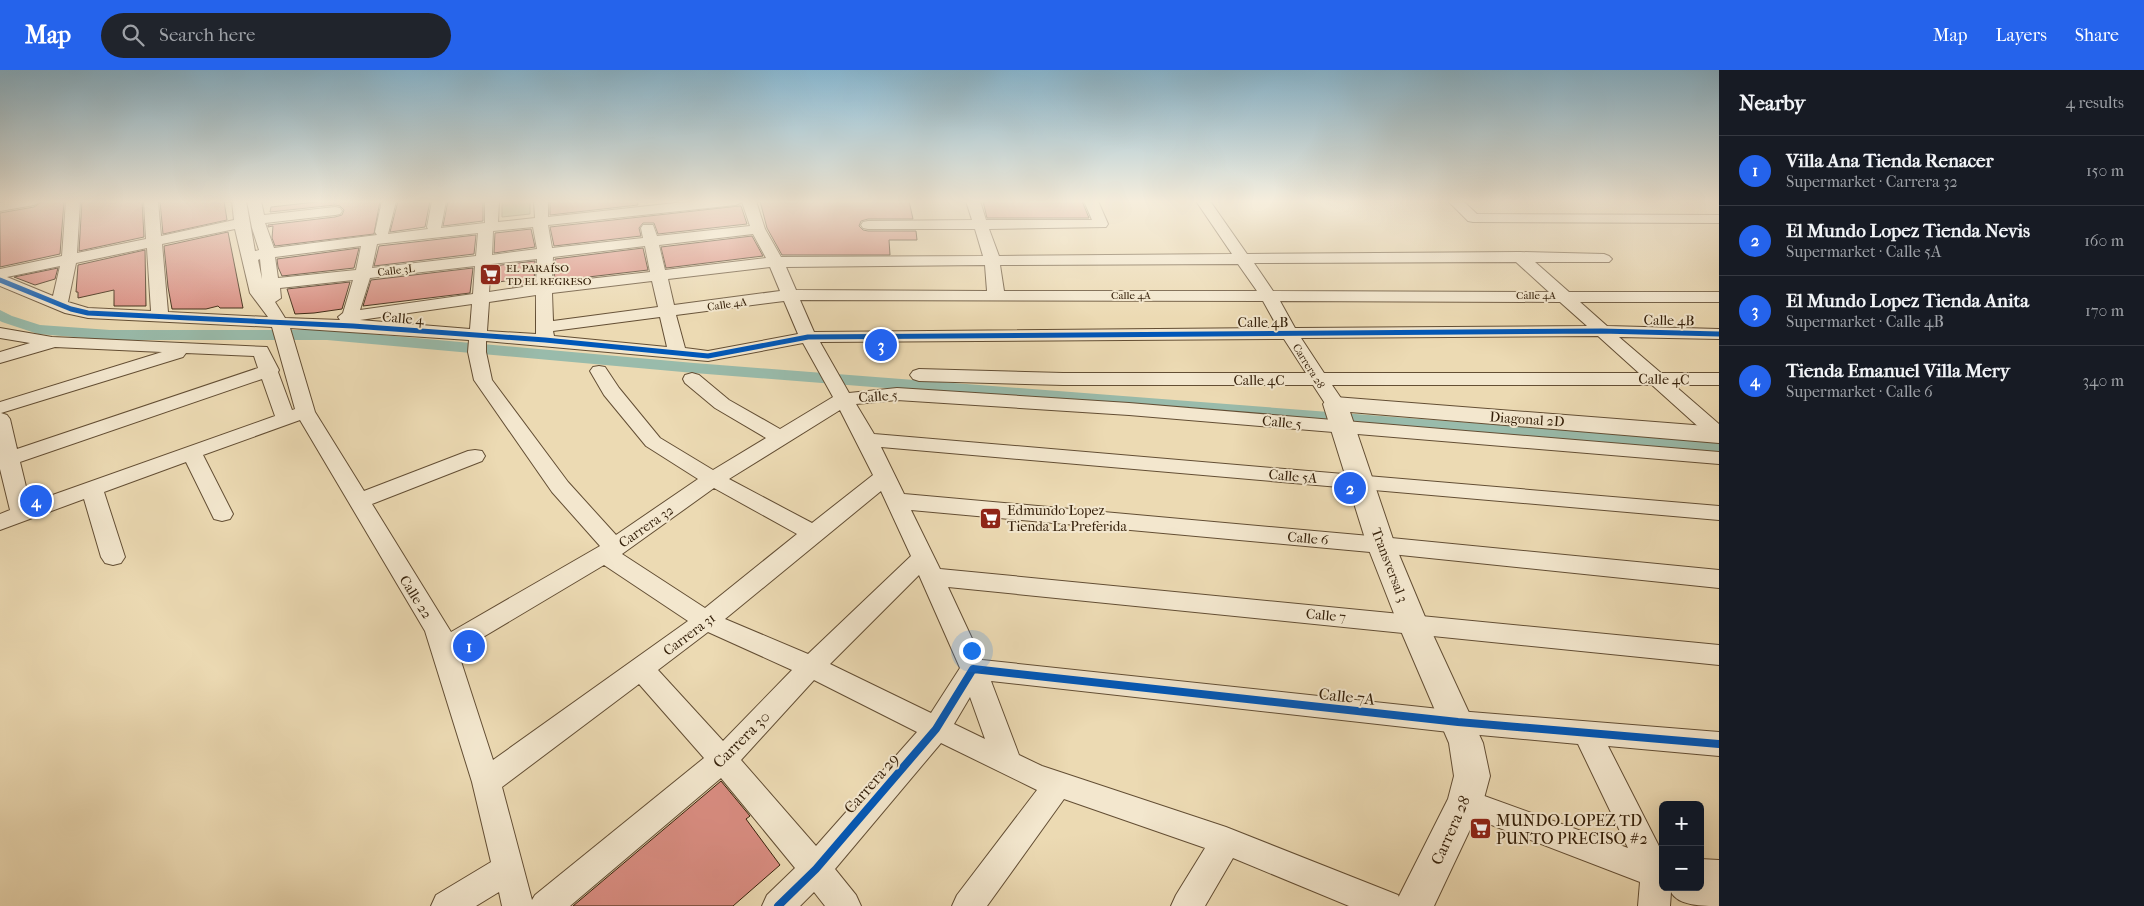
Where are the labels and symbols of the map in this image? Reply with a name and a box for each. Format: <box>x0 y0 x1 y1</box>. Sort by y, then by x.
street label: Calle 3L <box>377 262 416 279</box>
supermarket icon: EL PARAÍSO TD EL REGRESO <box>478 262 502 286</box>
place label: EL PARAÍSO TD EL REGRESO <box>506 262 592 288</box>
street label: Calle 4A <box>1111 289 1152 302</box>
street label: Calle 4A <box>1516 289 1557 302</box>
street label: Calle 4A <box>706 295 749 314</box>
street label: Calle 4 <box>381 308 425 329</box>
street label: Calle 4B <box>1643 312 1695 329</box>
street label: Calle 4B <box>1238 314 1288 331</box>
pin: 3 <box>865 326 897 364</box>
street label: Carrera 28 <box>1290 341 1327 391</box>
street label: Calle 4C <box>1638 371 1690 388</box>
street label: Calle 4C <box>1233 372 1285 389</box>
street label: Calle 5 <box>858 387 898 406</box>
street label: Diagonal 2D <box>1489 408 1565 431</box>
street label: Calle 5 <box>1262 412 1302 433</box>
street label: Calle 5A <box>1268 466 1319 487</box>
pin: 2 <box>1334 469 1366 507</box>
pin: 4 <box>20 482 52 520</box>
street label: Carrera 32 <box>616 501 677 551</box>
place label: Edmundo Lopez Tienda La Preferida <box>1007 502 1127 535</box>
supermarket icon: Edmundo Lopez Tienda La Preferida <box>979 506 1003 530</box>
street label: Transversal 3 <box>1368 526 1411 605</box>
street label: Calle 6 <box>1287 528 1330 549</box>
street label: Calle 22 <box>396 572 435 622</box>
street label: Calle 7 <box>1305 605 1347 626</box>
street label: Carrera 31 <box>660 609 719 659</box>
pin: 1 <box>453 627 485 665</box>
your location <box>959 638 985 664</box>
street label: Calle 7A <box>1318 684 1377 709</box>
street label: Carrera 30 <box>709 707 774 772</box>
street label: Carrera 29 <box>840 749 903 817</box>
street label: Carrera 28 <box>1427 793 1474 868</box>
place label: MUNDO LOPEZ TD PUNTO PRECISO #2 <box>1496 811 1648 848</box>
supermarket icon: MUNDO LOPEZ TD PUNTO PRECISO #2 <box>1468 817 1492 841</box>

